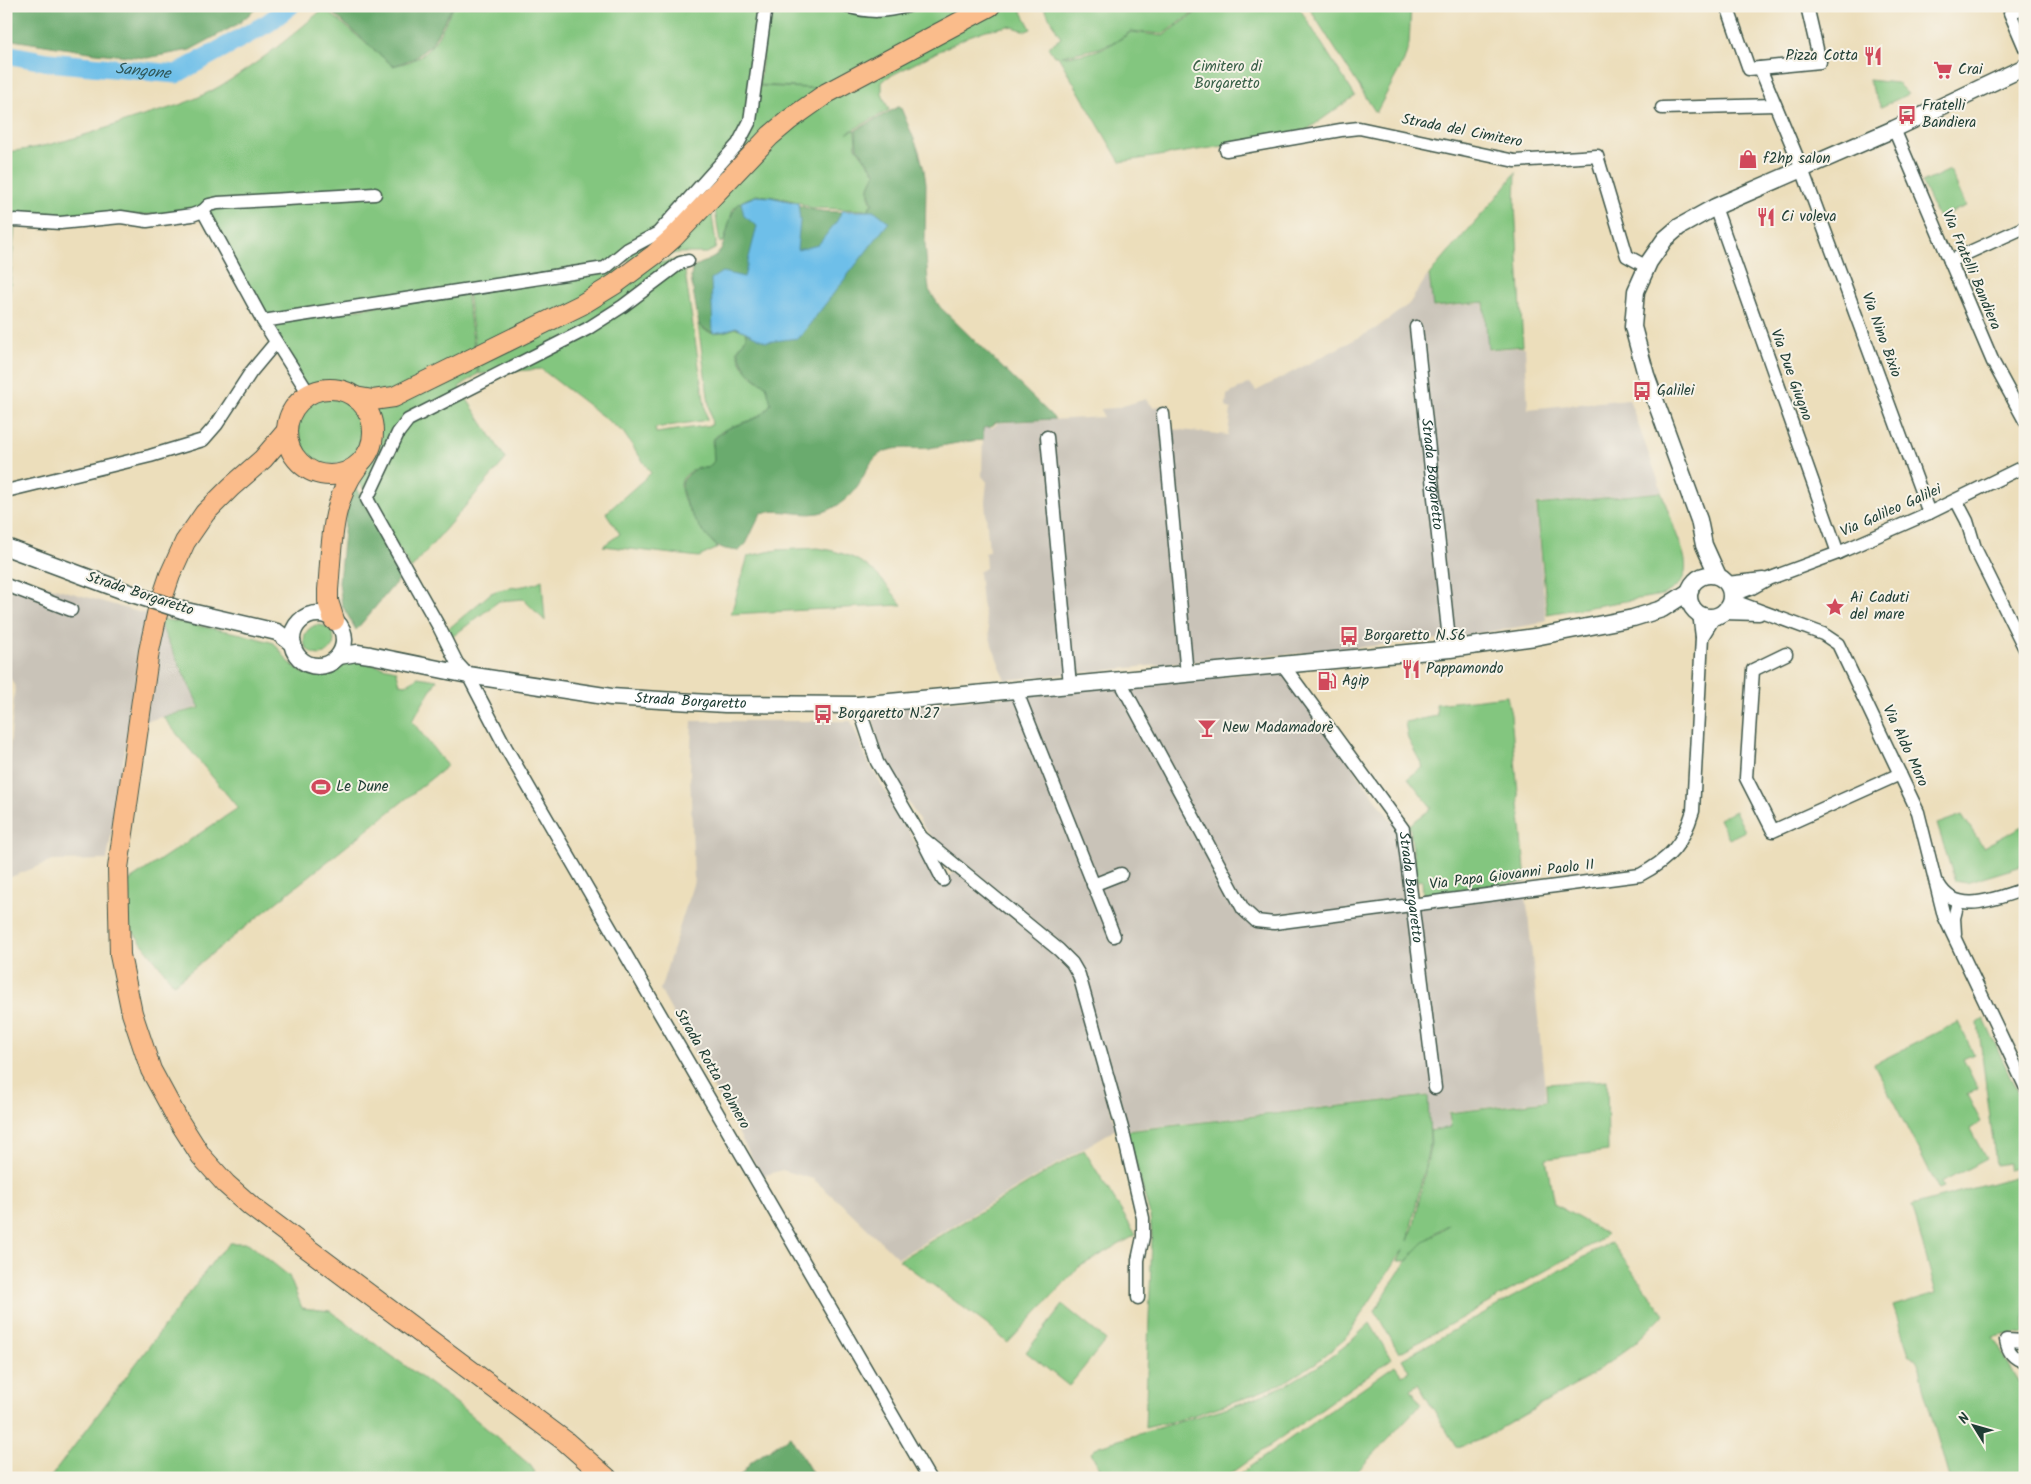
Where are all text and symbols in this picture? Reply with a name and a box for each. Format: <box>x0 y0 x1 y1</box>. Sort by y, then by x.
place label: Pizza Cotta <box>1786 44 1858 68</box>
restaurant icon: Pizza Cotta <box>1862 45 1884 67</box>
park label: Cimitero di Borgaretto <box>1192 55 1263 96</box>
water label: Sangone <box>114 56 173 86</box>
place label: Crai <box>1958 58 1984 82</box>
supermarket icon: Crai <box>1932 59 1954 81</box>
place label: Fratelli Bandiera <box>1922 94 1976 135</box>
bus stop icon: Fratelli Bandiera <box>1896 104 1918 126</box>
street label: Strada del Cimitero <box>1400 108 1525 155</box>
place label: f2hp salon <box>1763 147 1830 171</box>
shop icon: f2hp salon <box>1737 148 1759 170</box>
place label: Ci voleva <box>1781 205 1837 229</box>
restaurant icon: Ci voleva <box>1755 206 1777 228</box>
street label: Via Fratelli Bandiera <box>1935 206 2007 334</box>
street label: Via Nino Bixio <box>1854 289 1908 381</box>
street label: Via Due Giugno <box>1763 326 1819 424</box>
place label: Galilei <box>1657 379 1696 403</box>
bus stop icon: Galilei <box>1631 380 1653 402</box>
street label: Strada Borgaretto <box>1414 417 1449 531</box>
street label: Via Galileo Galilei <box>1836 477 1947 544</box>
street label: Strada Borgaretto <box>83 565 197 623</box>
place label: Ai Caduti del mare <box>1850 586 1910 627</box>
place icon: Ai Caduti del mare <box>1824 596 1846 618</box>
place label: Borgaretto N.56 <box>1364 624 1466 648</box>
bus stop icon: Borgaretto N.56 <box>1338 625 1360 647</box>
place label: Pappamondo <box>1426 657 1504 681</box>
restaurant icon: Pappamondo <box>1400 658 1422 680</box>
place label: Agip <box>1342 669 1369 693</box>
fuel station icon: Agip <box>1316 670 1338 692</box>
street label: Strada Borgaretto <box>634 686 747 716</box>
street label: Via Aldo Moro <box>1876 701 1935 791</box>
place label: Borgaretto N.27 <box>838 702 940 726</box>
bus stop icon: Borgaretto N.27 <box>812 703 834 725</box>
place label: New Madamadorè <box>1222 716 1334 740</box>
bar icon: New Madamadorè <box>1196 717 1218 739</box>
place label: Le Dune <box>336 775 389 799</box>
sports icon: Le Dune <box>310 776 332 798</box>
street label: Strada Borgaretto <box>1391 830 1429 945</box>
street label: Via Papa Giovanni Paolo II <box>1428 853 1596 897</box>
street label: Strada Rotta Palmero <box>668 1004 756 1134</box>
north arrow <box>1948 1402 1998 1452</box>
text: N <box>1953 1409 1976 1429</box>

